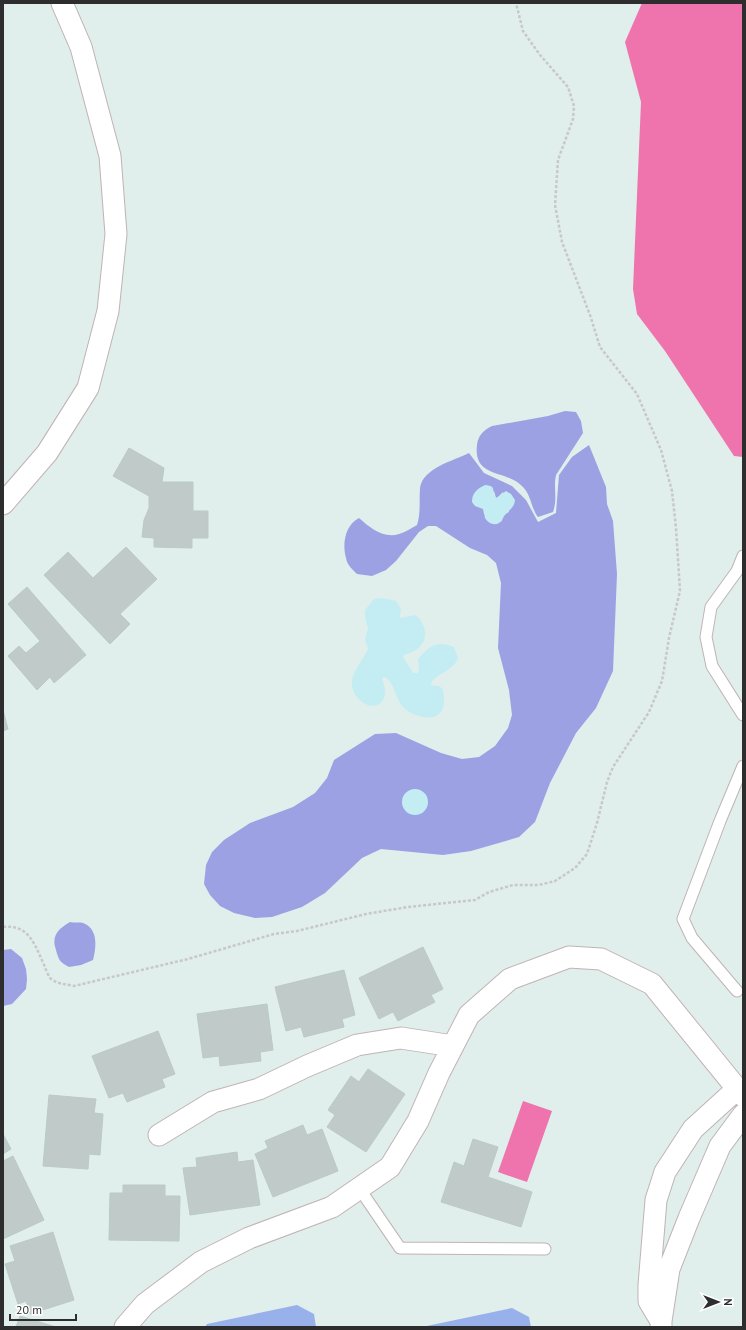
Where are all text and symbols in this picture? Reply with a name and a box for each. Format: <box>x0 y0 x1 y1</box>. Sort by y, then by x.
north arrow <box>698 1282 738 1322</box>
scale bar <box>10 1296 76 1322</box>
text: N <box>721 1298 735 1306</box>
text: 20 m <box>16 1302 42 1317</box>

